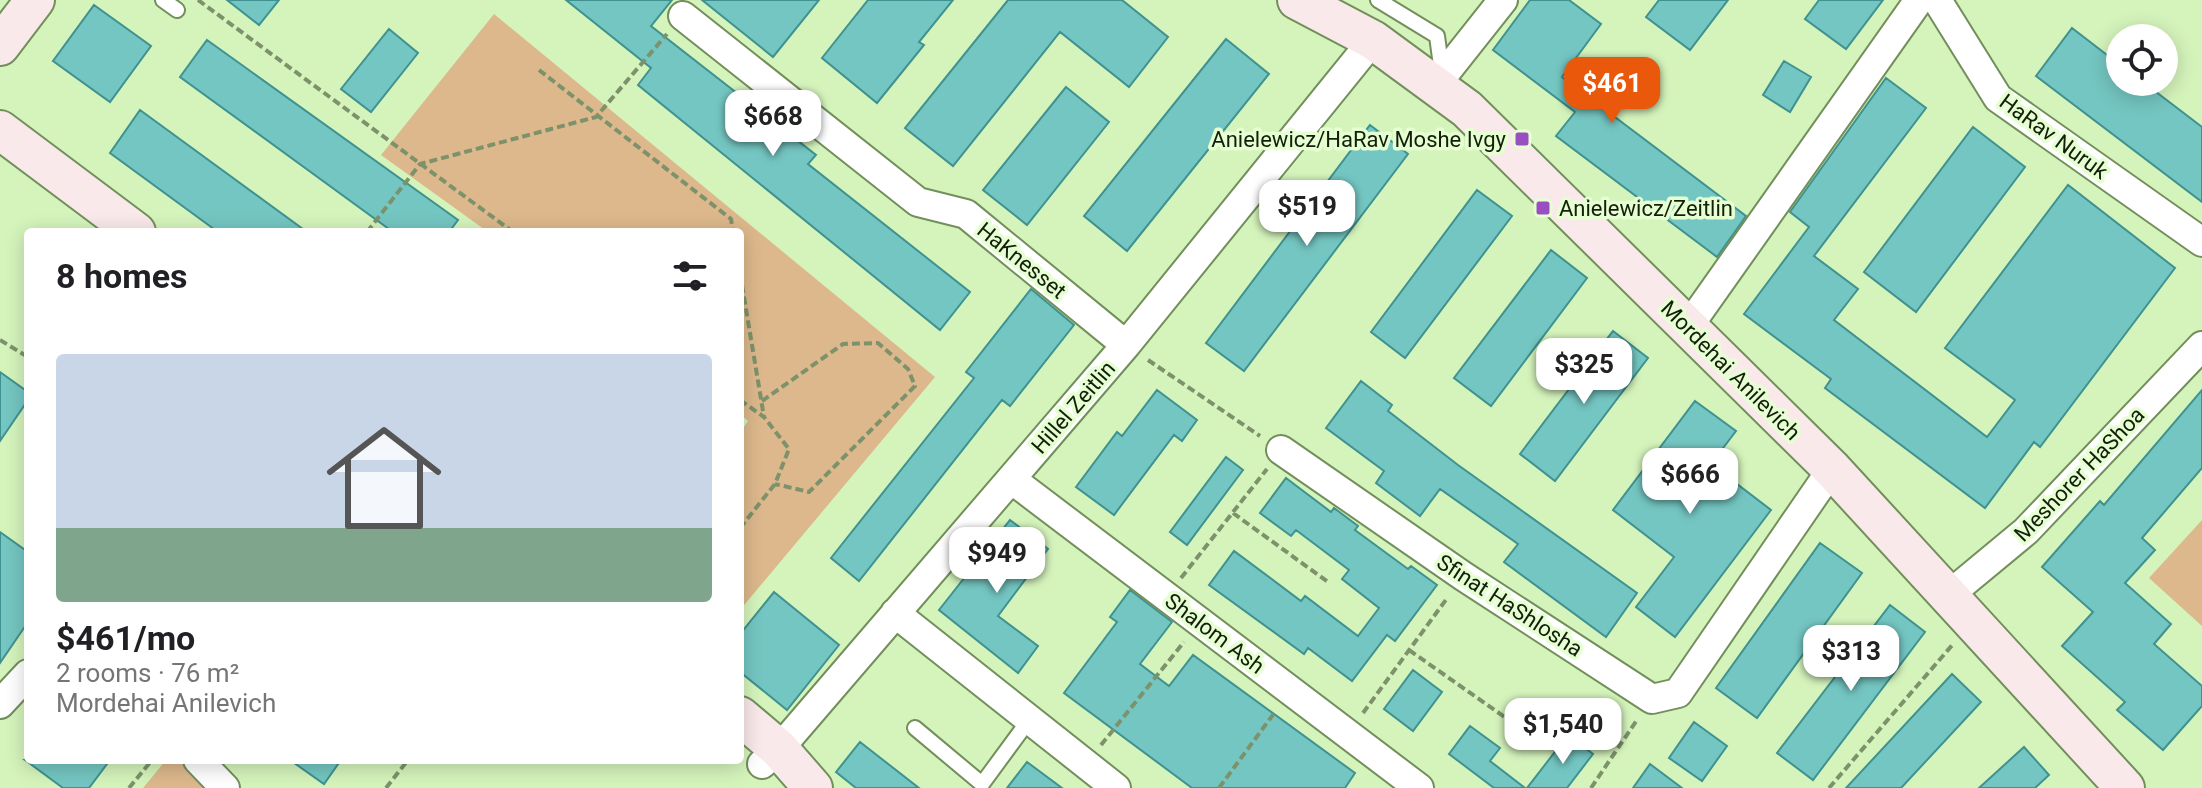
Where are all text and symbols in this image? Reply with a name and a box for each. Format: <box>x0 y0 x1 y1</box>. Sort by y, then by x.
map controls <box>2106 24 2178 96</box>
button: locate <box>2106 24 2178 96</box>
pin: $461 <box>1565 57 1659 125</box>
text: $461 <box>1582 68 1642 98</box>
street label: HaRav Nuruk <box>1995 89 2113 185</box>
pin: $668 <box>726 90 820 158</box>
text: $668 <box>743 101 803 131</box>
place label: Anielewicz/HaRav Moshe Ivgy <box>1211 127 1507 152</box>
marker: Anielewicz/HaRav Moshe Ivgy <box>1513 130 1531 148</box>
pin: $519 <box>1260 180 1354 248</box>
text: $519 <box>1277 191 1337 221</box>
place label: Anielewicz/Zeitlin <box>1559 196 1733 221</box>
marker: Anielewicz/Zeitlin <box>1534 199 1552 217</box>
street label: HaKnesset <box>972 217 1071 304</box>
icon: filters <box>668 254 712 298</box>
text: 8 homes <box>56 256 187 296</box>
street label: Mordehai Anilevich <box>1656 296 1805 445</box>
pin: $325 <box>1537 338 1631 406</box>
text: $325 <box>1554 349 1614 379</box>
street label: Hillel Zeitlin <box>1026 356 1120 459</box>
street label: Meshorer HaShoa <box>2009 402 2150 546</box>
icon: home <box>312 406 456 550</box>
pin: $666 <box>1643 448 1737 516</box>
text: $666 <box>1660 459 1720 489</box>
pin: $949 <box>950 527 1044 595</box>
text: $949 <box>967 538 1027 568</box>
street label: Sfinat HaShlosha <box>1432 549 1587 662</box>
street label: Shalom Ash <box>1160 588 1269 679</box>
text: $461/mo <box>56 618 195 658</box>
pin: $313 <box>1804 625 1898 693</box>
text: $313 <box>1821 636 1881 666</box>
text: 2 rooms · 76 m² <box>56 658 239 688</box>
text: Mordehai Anilevich <box>56 688 276 718</box>
pin: $1,540 <box>1498 698 1628 766</box>
text: $1,540 <box>1523 709 1603 739</box>

